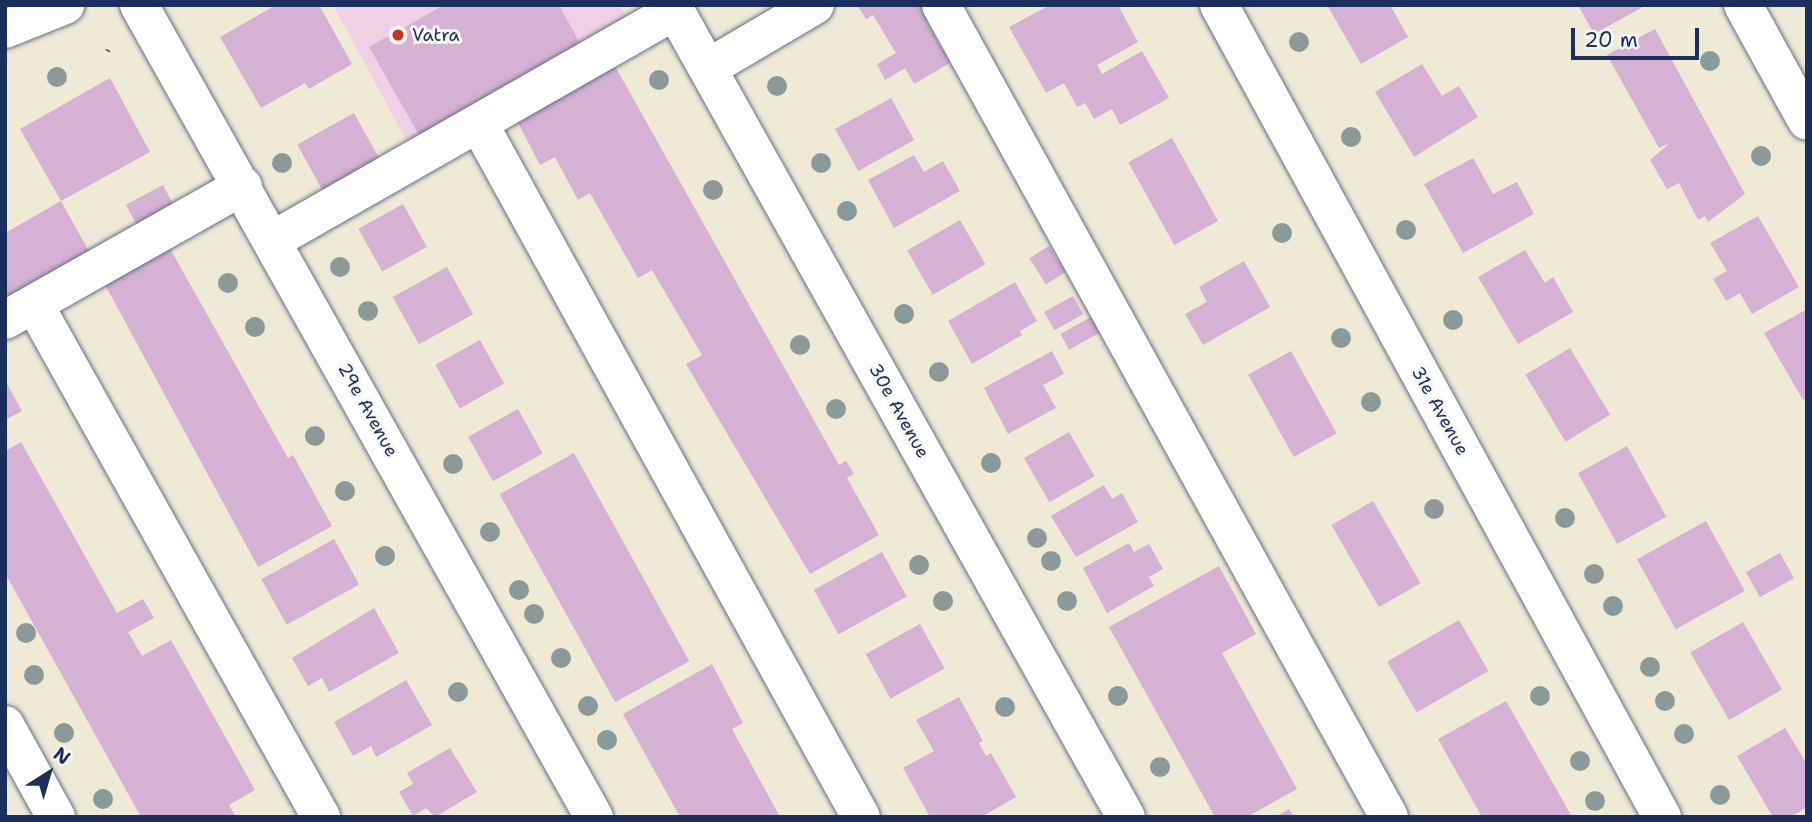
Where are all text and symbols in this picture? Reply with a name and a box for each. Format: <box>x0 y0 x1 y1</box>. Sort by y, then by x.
scale bar <box>1574 14 1702 58</box>
place label: Vatra <box>412 24 460 46</box>
text: 20 m <box>1584 26 1638 54</box>
marker: Vatra <box>390 27 406 43</box>
street label: 29e Avenue <box>333 359 403 461</box>
street label: 30e Avenue <box>864 360 934 462</box>
street label: 31e Avenue <box>1407 363 1473 459</box>
north arrow <box>14 738 84 808</box>
text: N <box>48 741 75 770</box>

